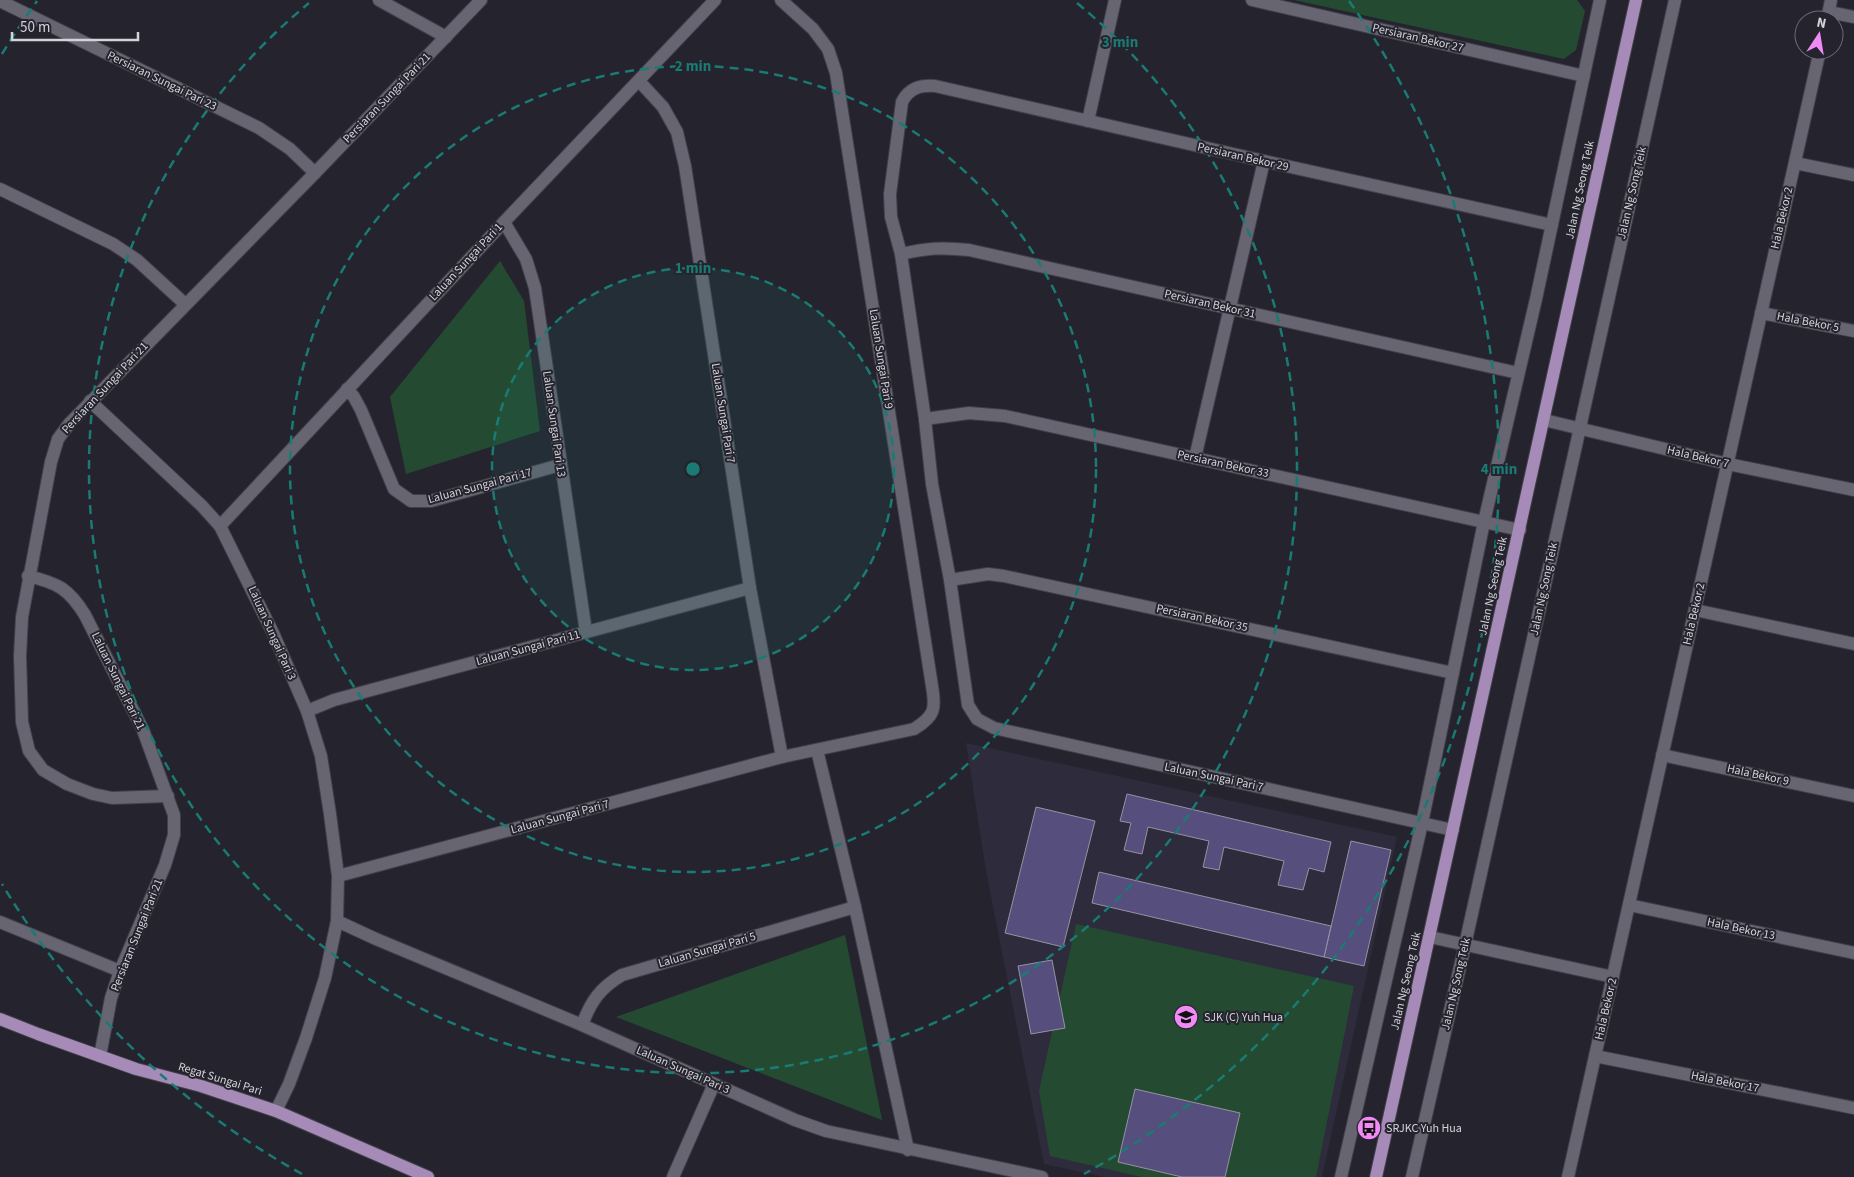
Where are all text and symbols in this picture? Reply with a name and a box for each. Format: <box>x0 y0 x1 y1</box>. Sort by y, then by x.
scale bar <box>12 10 139 42</box>
north arrow <box>1794 10 1844 60</box>
text: N <box>1815 13 1828 34</box>
text: 50 m <box>20 17 50 38</box>
street label: Persiaran Bekor 27 <box>1371 19 1465 57</box>
text: 3 min <box>1102 32 1138 53</box>
street label: Persiaran Sungai Pari 23 <box>104 47 220 115</box>
street label: Persiaran Sungai Pari 21 <box>339 49 435 147</box>
text: 2 min <box>675 56 711 77</box>
street label: Persiaran Bekor 29 <box>1196 138 1290 176</box>
street label: Jalan Ng Seong Teik <box>1561 139 1599 241</box>
street label: Jalan Ng Song Teik <box>1613 145 1651 241</box>
street label: Hala Bekor 2 <box>1767 185 1797 251</box>
street label: Laluan Sungai Pari 1 <box>425 219 507 305</box>
text: 1 min <box>675 258 711 279</box>
street label: Persiaran Bekor 31 <box>1163 285 1257 323</box>
street label: Laluan Sungai Pari 9 <box>865 308 897 410</box>
street label: Hala Bekor 5 <box>1775 308 1841 336</box>
street label: Persiaran Sungai Pari 21 <box>58 338 152 438</box>
street label: Laluan Sungai Pari 7 <box>707 362 739 464</box>
street label: Laluan Sungai Pari 13 <box>538 370 570 478</box>
street label: Hala Bekor 7 <box>1665 442 1731 472</box>
street label: Persiaran Bekor 33 <box>1176 446 1270 482</box>
text: 4 min <box>1481 459 1517 480</box>
centre of rings <box>684 460 702 478</box>
street label: Laluan Sungai Pari 17 <box>426 464 534 508</box>
street label: Jalan Ng Seong Teik <box>1474 535 1512 637</box>
street label: Jalan Ng Song Teik <box>1526 541 1562 637</box>
street label: Hala Bekor 2 <box>1679 581 1709 647</box>
street label: Laluan Sungai Pari 3 <box>244 583 300 683</box>
street label: Persiaran Bekor 35 <box>1155 600 1249 636</box>
street label: Laluan Sungai Pari 11 <box>474 626 582 670</box>
street label: Laluan Sungai Pari 21 <box>87 629 149 733</box>
street label: Laluan Sungai Pari 7 <box>1163 758 1265 796</box>
street label: Hala Bekor 9 <box>1725 760 1791 790</box>
street label: Laluan Sungai Pari 7 <box>509 796 611 838</box>
street label: Persiaran Sungai Pari 21 <box>107 876 167 994</box>
street label: Hala Bekor 13 <box>1705 914 1777 945</box>
street label: Laluan Sungai Pari 5 <box>656 928 758 972</box>
street label: Jalan Ng Seong Teik <box>1386 930 1426 1032</box>
street label: Jalan Ng Song Teik <box>1437 936 1475 1032</box>
street label: Hala Bekor 2 <box>1591 976 1621 1042</box>
school or university icon: SJK (C) Yuh Hua <box>1173 1004 1199 1030</box>
place label: SJK (C) Yuh Hua <box>1204 1009 1283 1026</box>
street label: Laluan Sungai Pari 3 <box>633 1042 733 1098</box>
street label: Regat Sungai Pari <box>176 1058 264 1100</box>
street label: Hala Bekor 17 <box>1689 1067 1761 1097</box>
bus stop icon: SRJKC Yuh Hua <box>1356 1115 1382 1141</box>
place label: SRJKC Yuh Hua <box>1386 1120 1462 1137</box>

